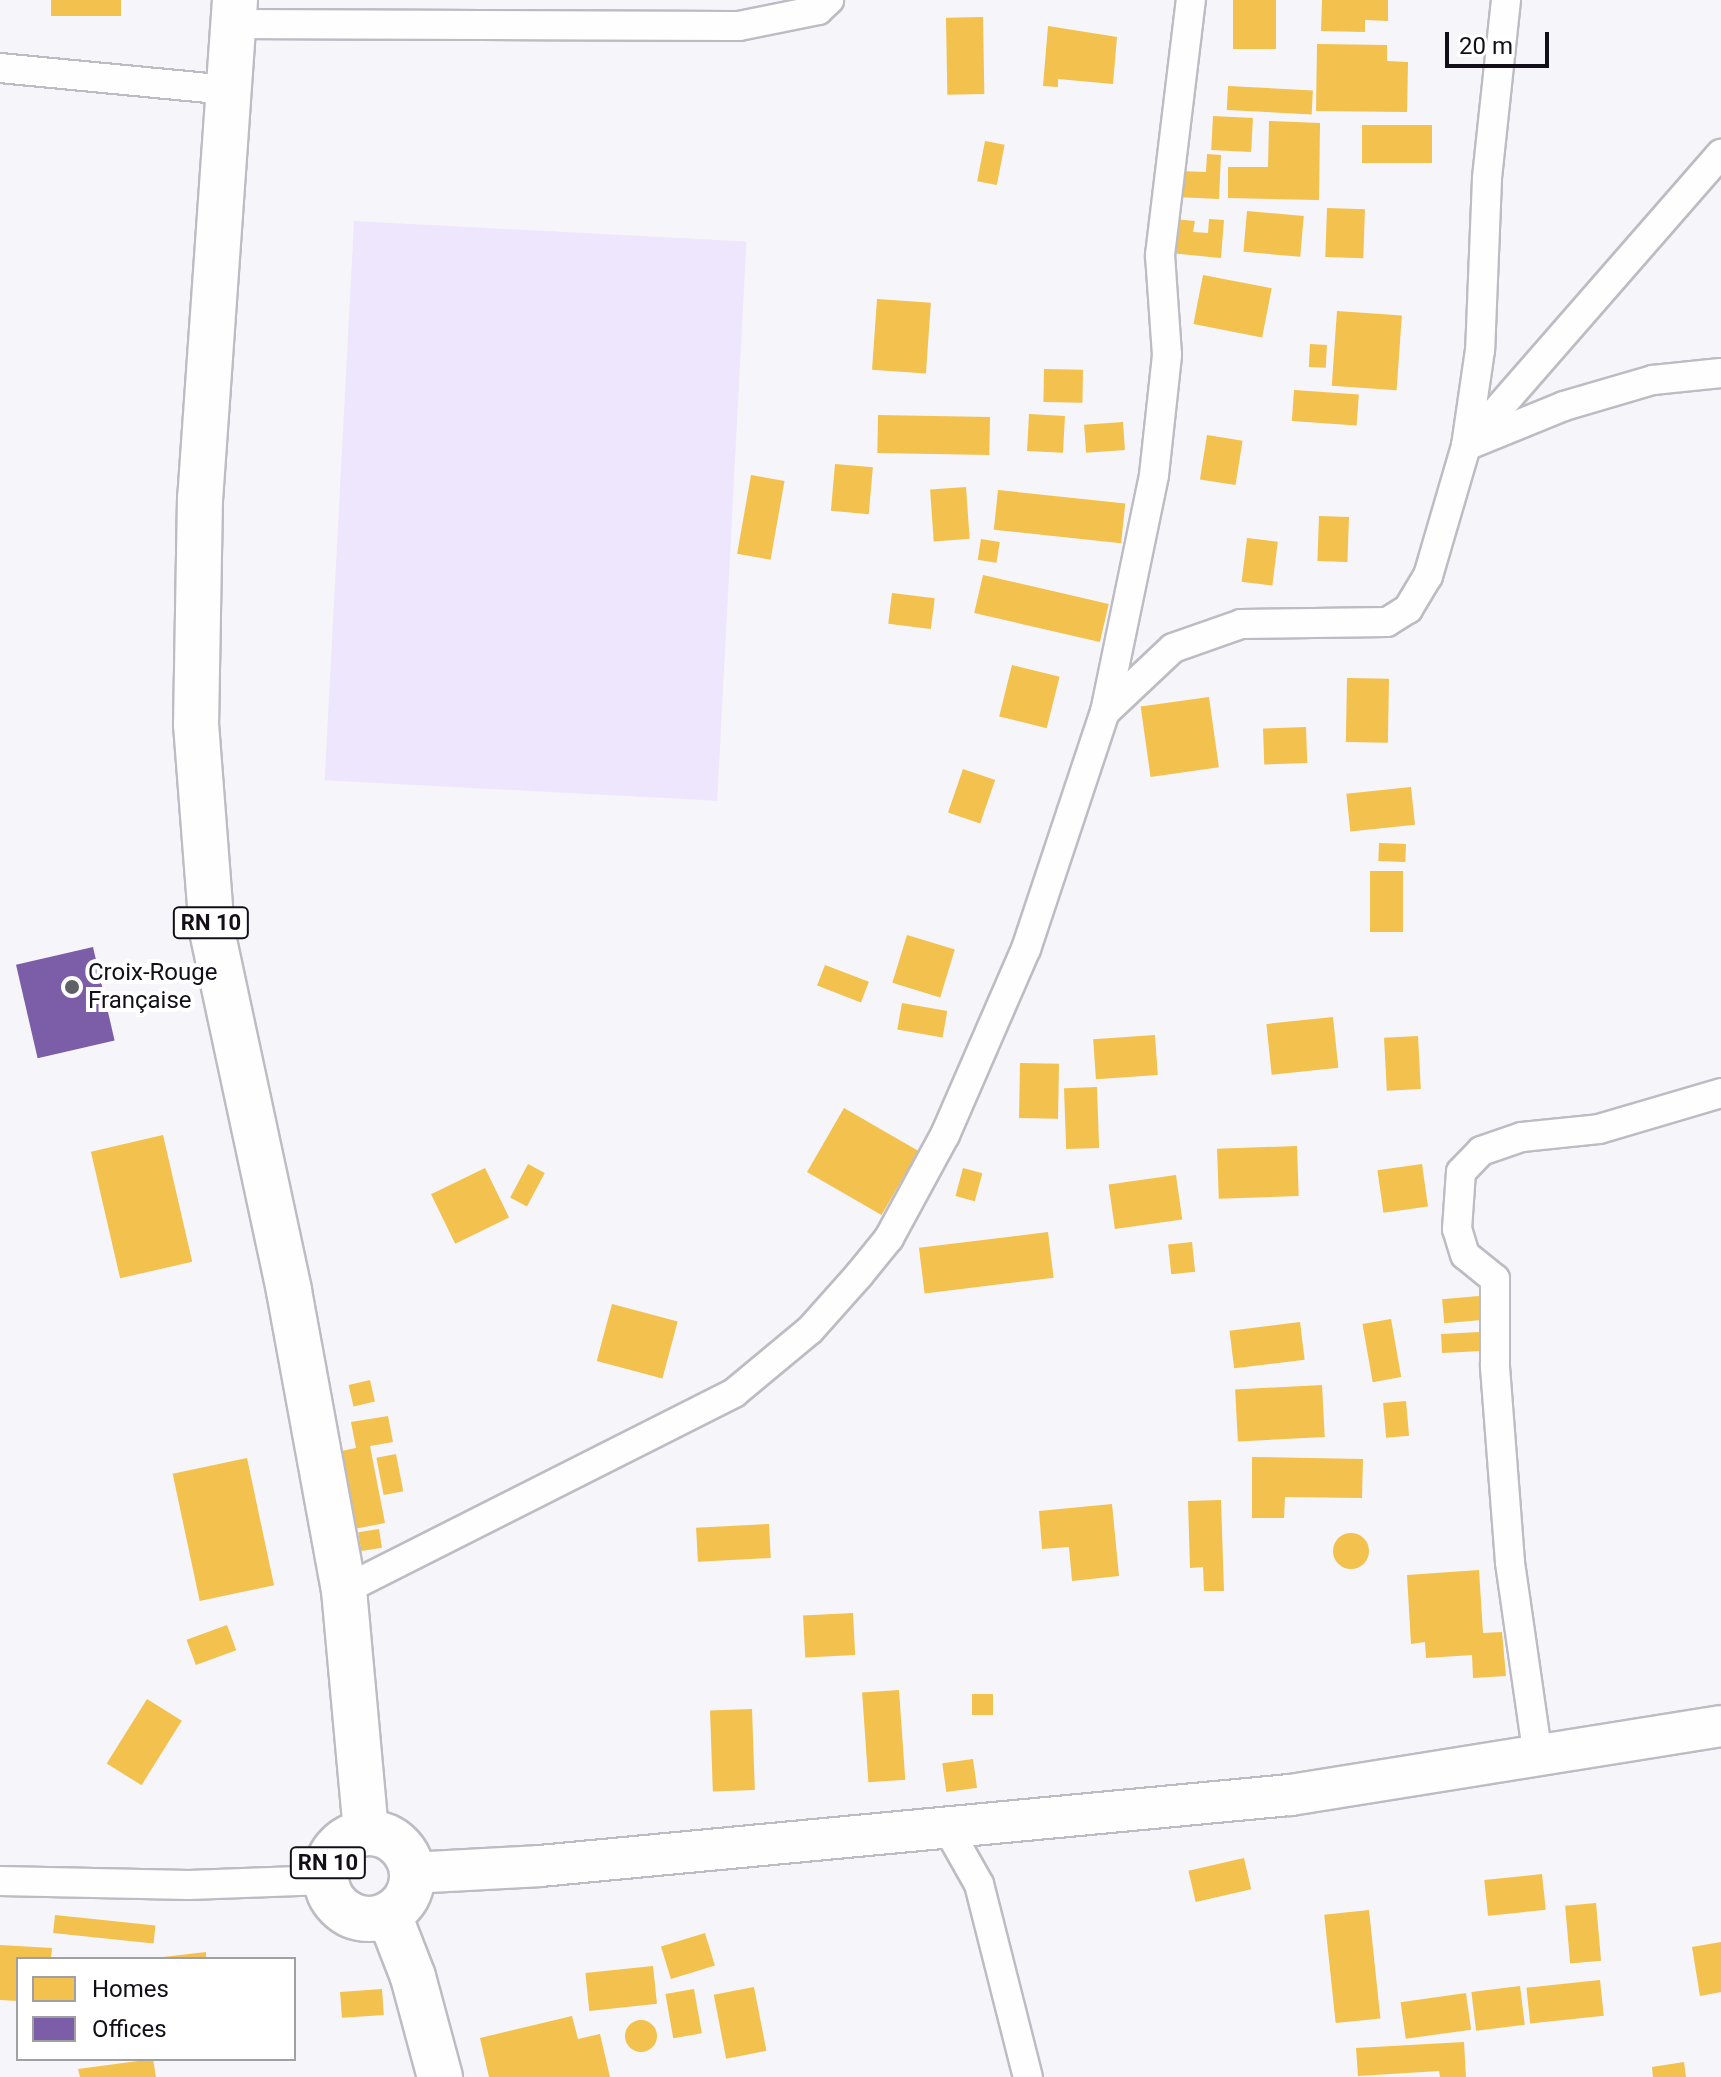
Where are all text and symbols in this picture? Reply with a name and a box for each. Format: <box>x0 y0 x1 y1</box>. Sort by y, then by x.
scale bar <box>1449 16 1553 66</box>
text: 20 m <box>1459 32 1513 60</box>
road number: RN 10 <box>171 905 251 941</box>
place label: Croix-Rouge Française <box>88 959 217 1015</box>
marker: Croix-Rouge Française <box>63 978 81 996</box>
road number: RN 10 <box>288 1845 368 1881</box>
legend <box>16 1957 296 2061</box>
text: Homes <box>92 1975 169 2003</box>
text: Offices <box>92 2015 167 2043</box>

